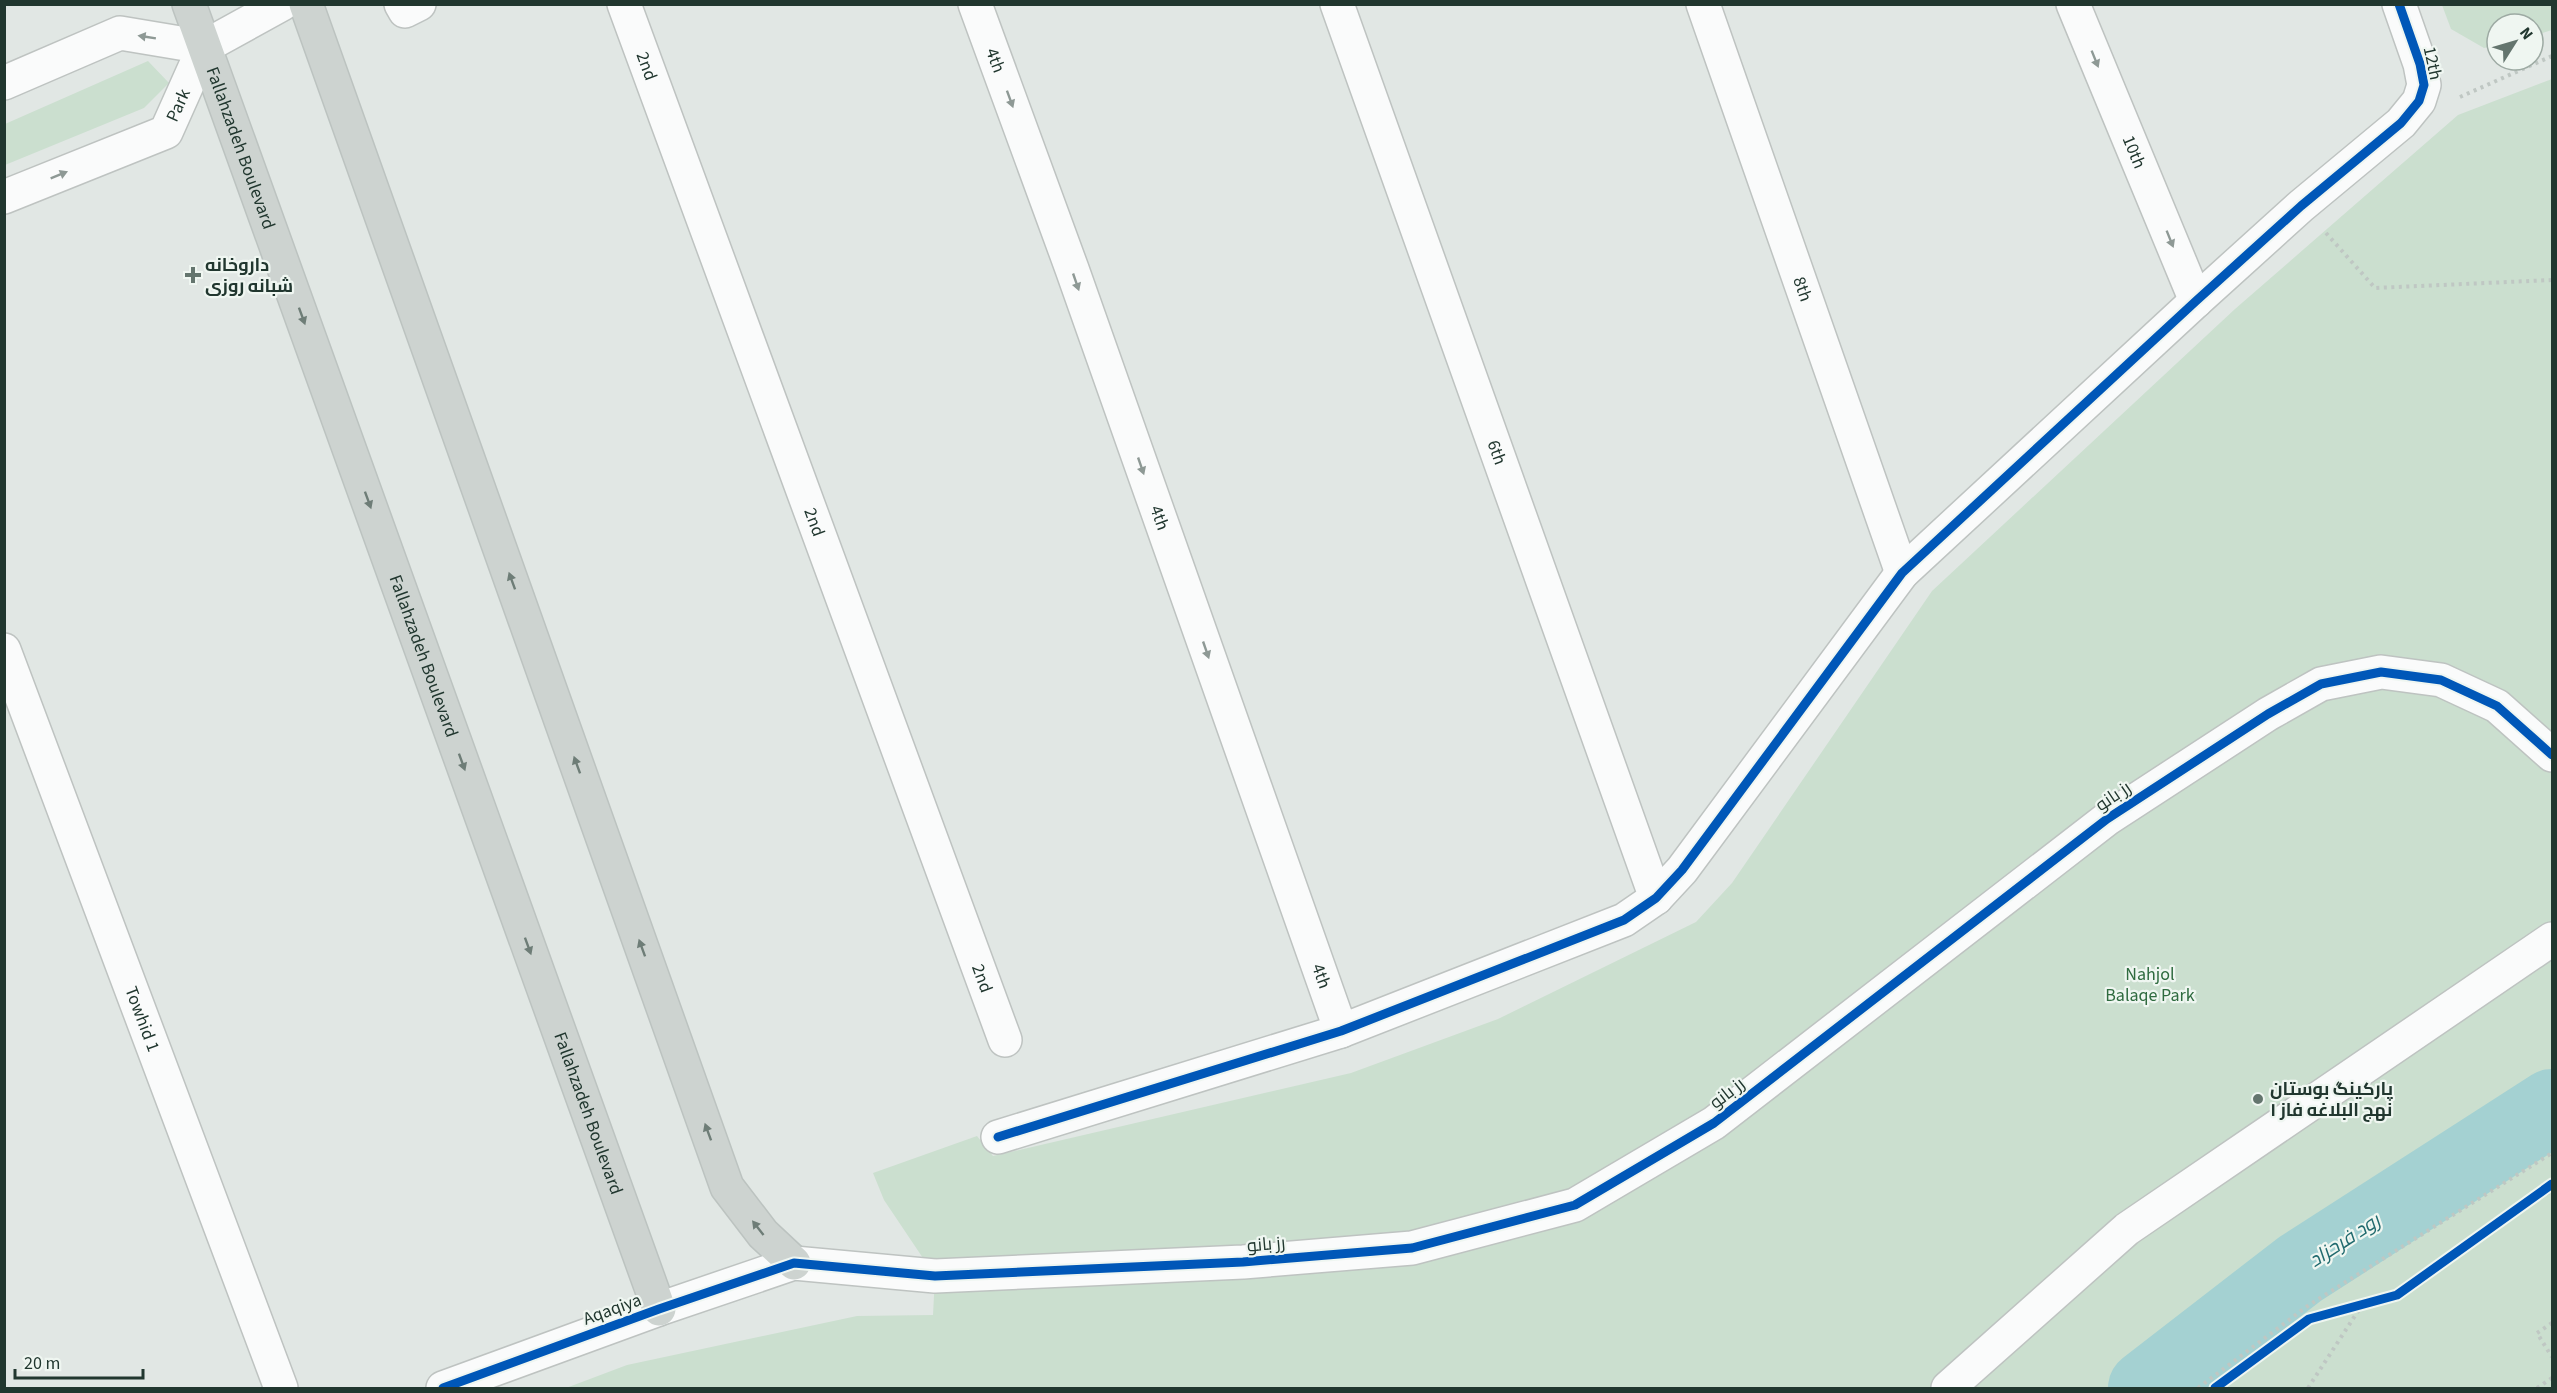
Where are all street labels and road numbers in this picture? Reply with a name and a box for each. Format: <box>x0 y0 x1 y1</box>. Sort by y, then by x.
street label: 12th <box>2417 44 2448 82</box>
street label: 4th <box>979 45 1011 76</box>
street label: 2nd <box>630 48 663 84</box>
street label: Fallahzadeh Boulevard <box>200 63 281 233</box>
street label: Park <box>160 85 197 126</box>
street label: 10th <box>2116 132 2152 172</box>
street label: 8th <box>1786 273 1818 305</box>
street label: 6th <box>1481 437 1512 468</box>
street label: 4th <box>1143 502 1175 534</box>
street label: 2nd <box>797 504 831 540</box>
street label: Fallahzadeh Boulevard <box>383 571 464 741</box>
street label: رز بانو <box>2090 775 2136 818</box>
street label: 4th <box>1305 960 1337 992</box>
street label: 2nd <box>965 961 999 996</box>
street label: Towhid 1 <box>118 983 166 1055</box>
street label: Fallahzadeh Boulevard <box>547 1029 629 1198</box>
street label: رز بانو <box>1704 1072 1750 1115</box>
street label: رز بانو <box>1246 1230 1286 1259</box>
street label: Aqaqiya <box>580 1287 645 1332</box>

